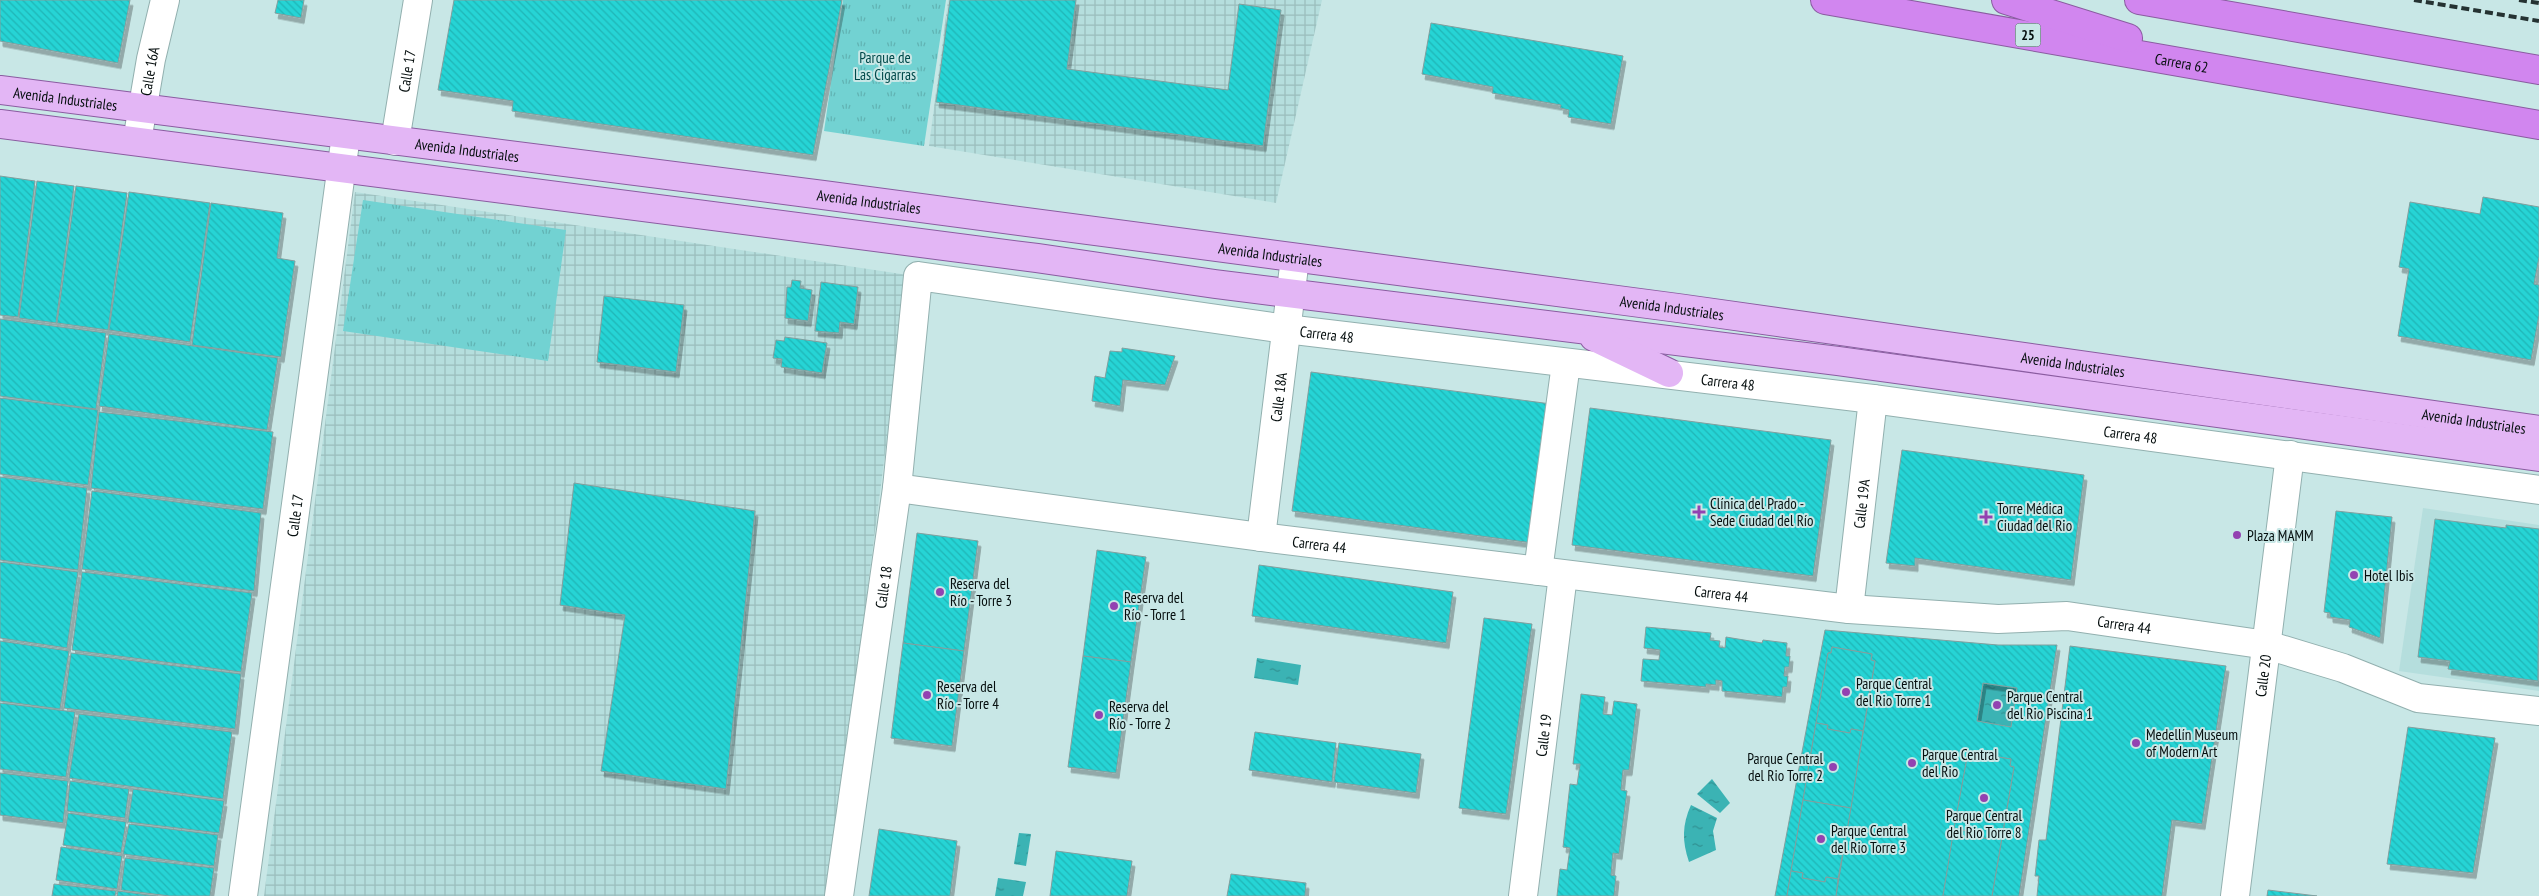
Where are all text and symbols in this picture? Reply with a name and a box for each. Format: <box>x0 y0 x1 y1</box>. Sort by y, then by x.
road number: 25 <box>2016 24 2040 46</box>
street label: Calle 16A <box>135 44 163 97</box>
street label: Calle 17 <box>394 48 419 93</box>
park label: Parque de Las Cigarras <box>854 48 916 84</box>
street label: Carrera 62 <box>2153 48 2210 76</box>
street label: Avenida Industriales <box>12 82 119 114</box>
street label: Avenida Industriales <box>414 134 520 166</box>
street label: Avenida Industriales <box>816 185 922 217</box>
street label: Avenida Industriales <box>1217 238 1324 270</box>
street label: Avenida Industriales <box>1619 291 1725 324</box>
street label: Carrera 48 <box>1299 321 1355 346</box>
street label: Avenida Industriales <box>2020 347 2126 381</box>
street label: Carrera 48 <box>1700 369 1756 394</box>
street label: Calle 18A <box>1266 370 1291 423</box>
street label: Avenida Industriales <box>2421 404 2527 438</box>
street label: Carrera 48 <box>2102 421 2159 447</box>
street label: Calle 19A <box>1849 477 1873 529</box>
street label: Calle 17 <box>282 493 307 538</box>
place label: Clínica del Prado - Sede Ciudad del Río <box>1710 494 1814 530</box>
place label: Torre Médica Ciudad del Rio <box>1997 499 2072 535</box>
marker: Clínica del Prado - Sede Ciudad del Río <box>1692 505 1706 519</box>
marker: Torre Médica Ciudad del Rio <box>1979 510 1993 524</box>
place label: Plaza MAMM <box>2247 526 2314 545</box>
marker: Plaza MAMM <box>2231 529 2243 541</box>
street label: Carrera 44 <box>1291 531 1347 557</box>
street label: Calle 18 <box>871 565 895 610</box>
place label: Hotel Ibis <box>2364 566 2414 585</box>
marker: Hotel Ibis <box>2348 569 2360 581</box>
place label: Reserva del Río - Torre 3 <box>950 574 1012 610</box>
street label: Carrera 44 <box>1693 581 1749 606</box>
marker: Reserva del Río - Torre 3 <box>934 586 946 598</box>
place label: Reserva del Río - Torre 1 <box>1124 588 1186 624</box>
marker: Reserva del Río - Torre 1 <box>1108 600 1120 612</box>
street label: Carrera 44 <box>2096 611 2153 638</box>
street label: Calle 20 <box>2250 653 2275 698</box>
place label: Parque Central del Rio Torre 1 <box>1856 674 1932 710</box>
place label: Reserva del Río - Torre 4 <box>937 677 999 713</box>
marker: Parque Central del Rio Torre 1 <box>1840 686 1852 698</box>
place label: Parque Central del Rio Piscina 1 <box>2007 687 2093 723</box>
marker: Reserva del Río - Torre 4 <box>921 689 933 701</box>
place label: Reserva del Río - Torre 2 <box>1109 697 1171 733</box>
marker: Parque Central del Rio Piscina 1 <box>1991 699 2003 711</box>
marker: Reserva del Río - Torre 2 <box>1093 709 1105 721</box>
street label: Calle 19 <box>1531 713 1555 758</box>
place label: Medellín Museum of Modern Art <box>2146 725 2238 761</box>
marker: Medellín Museum of Modern Art <box>2130 737 2142 749</box>
place label: Parque Central del Rio <box>1922 745 1998 781</box>
place label: Parque Central del Rio Torre 2 <box>1747 749 1824 785</box>
marker: Parque Central del Rio <box>1906 757 1918 769</box>
marker: Parque Central del Rio Torre 2 <box>1827 761 1839 773</box>
marker: Parque Central del Rio Torre 8 <box>1978 792 1990 804</box>
place label: Parque Central del Rio Torre 8 <box>1946 806 2022 842</box>
place label: Parque Central del Rio Torre 3 <box>1831 821 1907 857</box>
marker: Parque Central del Rio Torre 3 <box>1815 833 1827 845</box>

